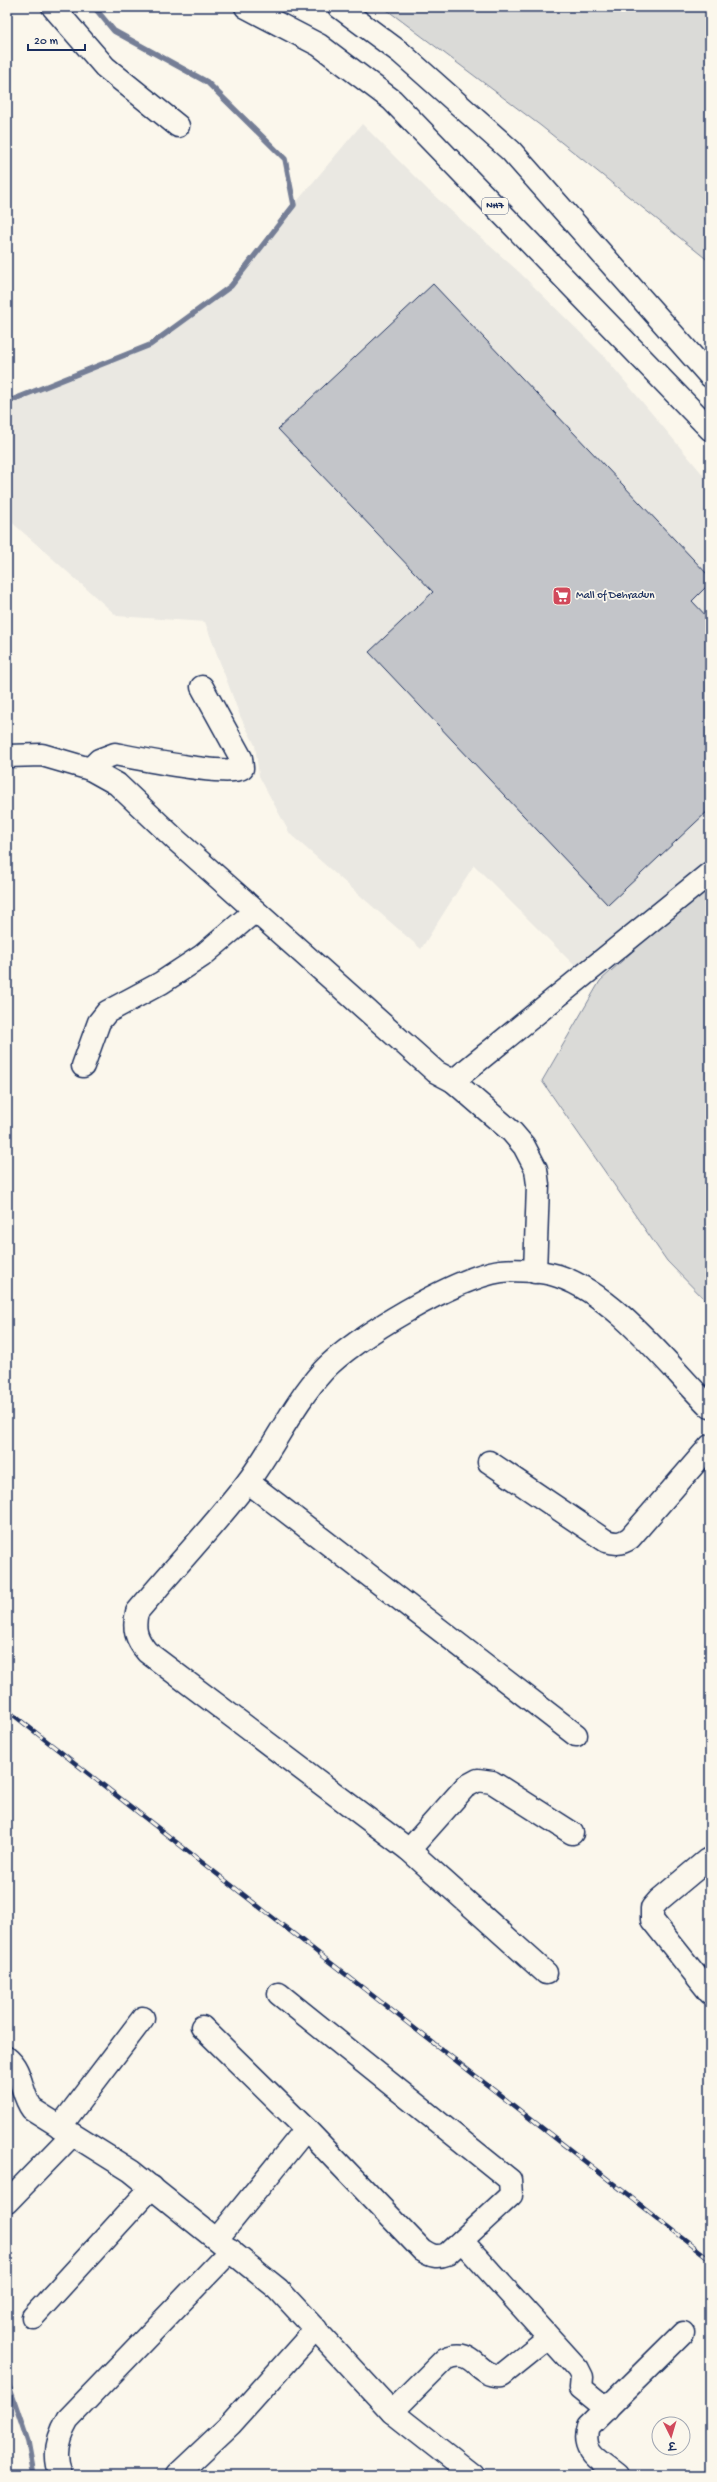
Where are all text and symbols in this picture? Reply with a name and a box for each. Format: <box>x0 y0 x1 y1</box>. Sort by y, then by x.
scale bar <box>28 26 85 52</box>
text: 20 m <box>34 35 59 49</box>
road number: NH7 <box>482 198 508 214</box>
supermarket icon: Mall of Dehradun <box>551 585 573 607</box>
place label: Mall of Dehradun <box>576 589 655 602</box>
north arrow <box>651 2416 691 2456</box>
text: उ <box>666 2438 677 2451</box>

